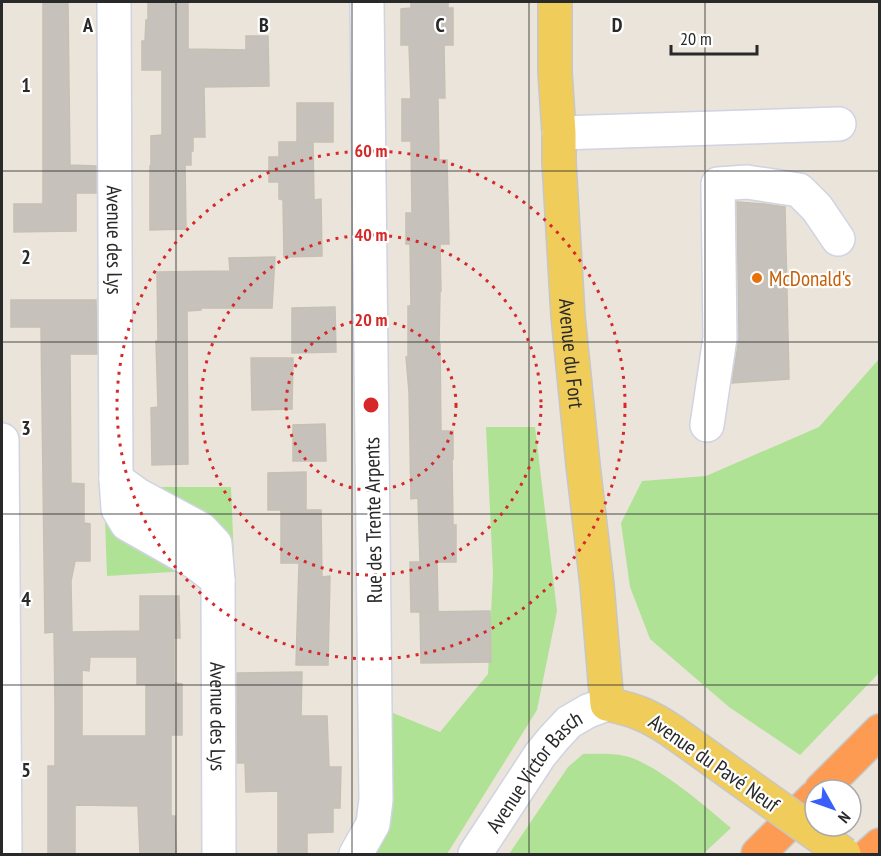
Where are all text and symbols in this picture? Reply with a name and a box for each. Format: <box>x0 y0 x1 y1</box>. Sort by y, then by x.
text: A <box>82 12 94 38</box>
text: B <box>259 12 269 38</box>
text: C <box>435 12 445 38</box>
text: D <box>612 12 623 38</box>
scale bar <box>671 18 756 56</box>
text: 20 m <box>680 27 712 50</box>
text: 1 <box>21 72 31 98</box>
text: 60 m <box>355 139 387 162</box>
street label: Avenue des Lys <box>101 185 129 295</box>
text: 40 m <box>355 223 387 246</box>
text: 2 <box>21 244 31 270</box>
place label: McDonald's <box>769 265 851 292</box>
marker: McDonald's <box>750 271 764 285</box>
street label: Avenue du Fort <box>554 298 591 410</box>
text: 20 m <box>355 308 387 331</box>
centre of rings <box>361 395 381 415</box>
text: 3 <box>21 415 31 441</box>
street label: Rue des Trente Arpents <box>358 437 388 603</box>
text: 4 <box>21 586 31 612</box>
street label: Avenue des Lys <box>205 662 232 771</box>
street label: Avenue Victor Basch <box>480 704 587 837</box>
street label: Avenue du Pavé Neuf <box>643 708 785 818</box>
text: 5 <box>21 757 31 783</box>
north arrow <box>803 778 863 838</box>
text: N <box>834 808 855 827</box>

